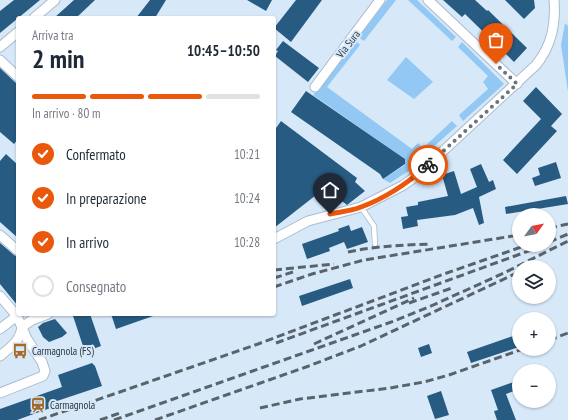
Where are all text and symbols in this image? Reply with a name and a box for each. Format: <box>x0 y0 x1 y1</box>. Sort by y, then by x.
pin <box>479 23 513 64</box>
text: Arriva tra <box>32 27 73 44</box>
street label: Via Sura <box>332 27 363 61</box>
icon: bag <box>485 29 507 51</box>
text: 10:45–10:50 <box>187 41 260 60</box>
text: 2 min <box>32 42 85 75</box>
text: In arrivo · 80 m <box>32 105 101 122</box>
icon: check <box>32 143 54 165</box>
text: Confermato <box>66 145 126 164</box>
courier <box>408 145 448 185</box>
text: 10:21 <box>234 146 260 163</box>
icon: bike <box>417 154 439 176</box>
pin <box>313 173 347 214</box>
icon: home <box>319 179 341 201</box>
icon: check <box>32 187 54 209</box>
text: In preparazione <box>66 189 147 208</box>
text: 10:24 <box>234 190 260 207</box>
north arrow <box>512 208 556 252</box>
map controls <box>512 208 556 408</box>
icon: check <box>32 231 54 253</box>
text: In arrivo <box>66 233 109 252</box>
text: 10:28 <box>234 234 260 251</box>
button: layers <box>512 260 556 304</box>
text: Consegnato <box>66 277 126 296</box>
button: + <box>512 312 556 356</box>
bus stop icon: Carmagnola (FS) <box>11 342 29 360</box>
place label: Carmagnola (FS) <box>32 344 94 358</box>
button: − <box>512 364 556 408</box>
station icon: Carmagnola <box>29 396 47 414</box>
place label: Carmagnola <box>50 398 95 412</box>

